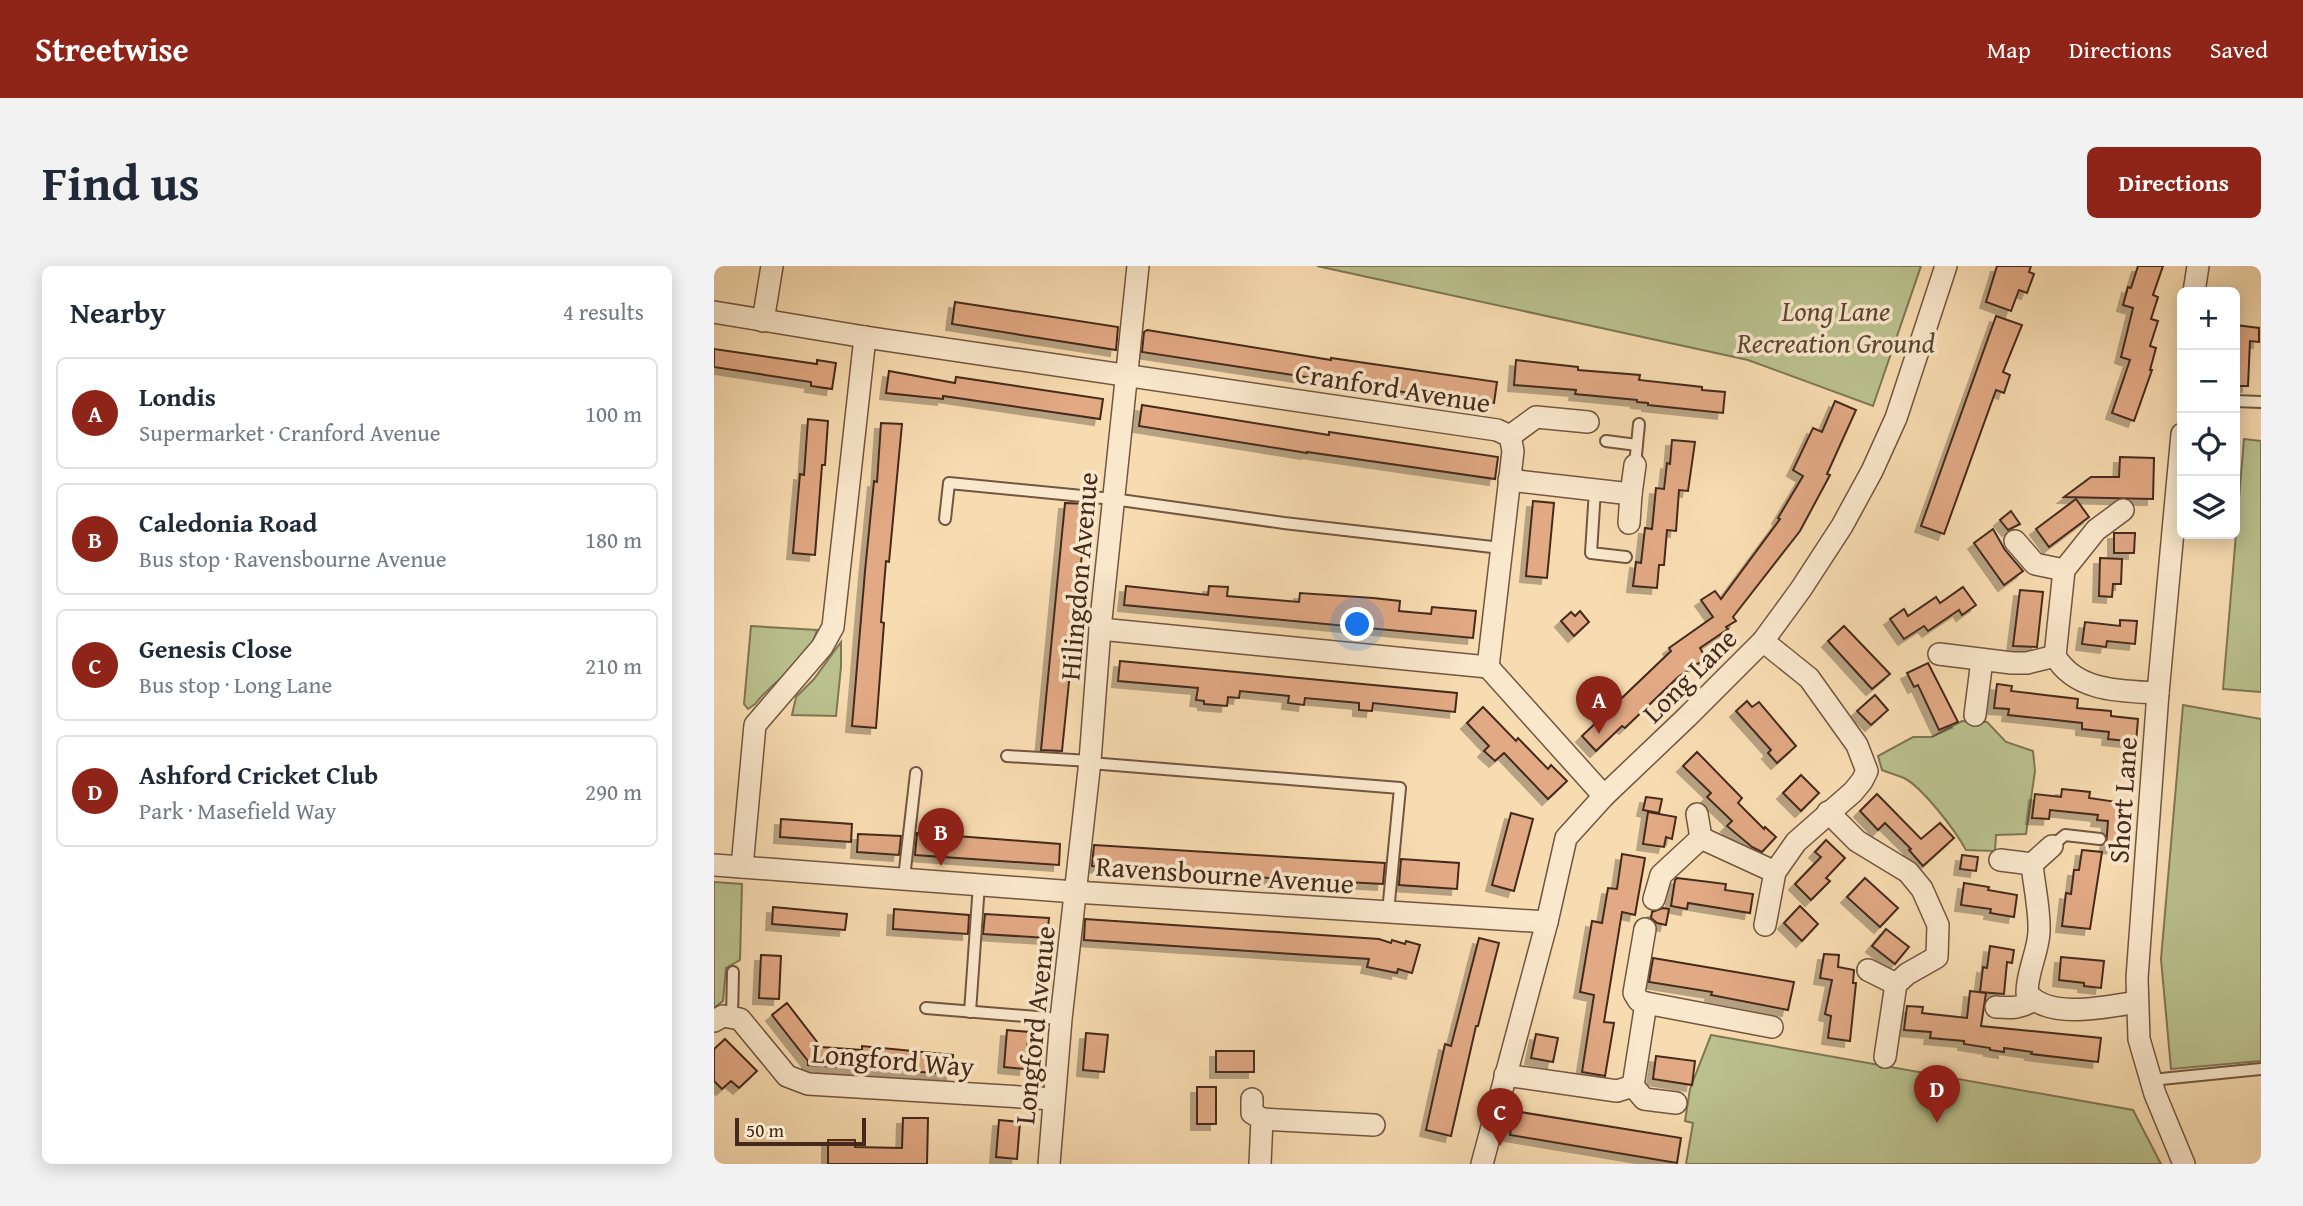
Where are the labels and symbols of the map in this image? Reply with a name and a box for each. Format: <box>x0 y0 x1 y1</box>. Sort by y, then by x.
park label: Long Lane Recreation Ground <box>1736 290 1935 363</box>
street label: Cranford Avenue <box>1292 351 1494 423</box>
street label: Hilingdon Avenue <box>1048 470 1108 682</box>
your location <box>1340 607 1374 641</box>
street label: Long Lane <box>1632 618 1746 732</box>
pin: A <box>1576 676 1622 734</box>
street label: Short Lane <box>2097 735 2147 865</box>
pin: B <box>918 808 964 866</box>
street label: Ravensbourne Avenue <box>1095 845 1355 903</box>
street label: Longford Avenue <box>1003 924 1065 1126</box>
street label: Longford Way <box>810 1031 976 1087</box>
pin: D <box>1914 1065 1960 1123</box>
pin: C <box>1477 1088 1523 1146</box>
scale bar <box>735 1115 866 1147</box>

